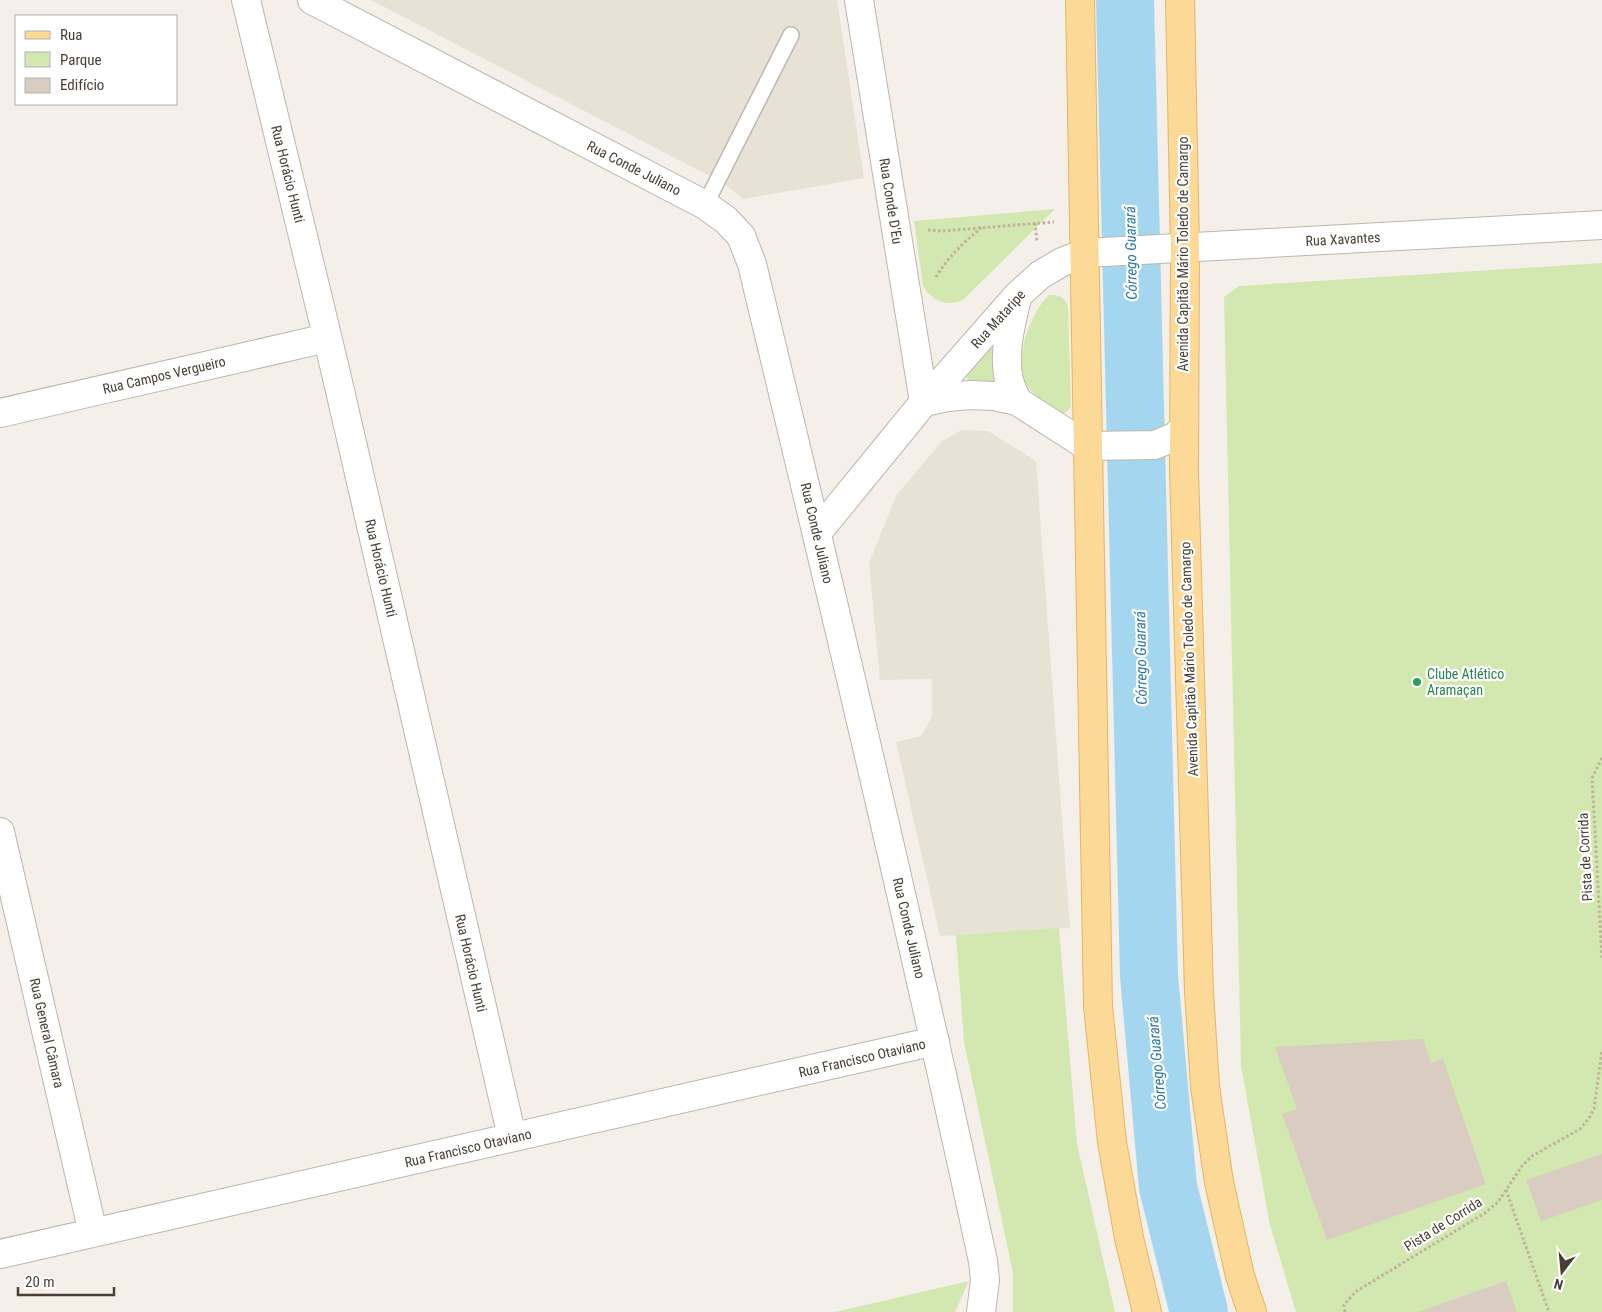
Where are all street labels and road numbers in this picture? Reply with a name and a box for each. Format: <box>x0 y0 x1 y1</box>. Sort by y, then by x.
street label: Rua Horácio Hunti <box>268 124 308 224</box>
street label: Rua Conde Juliano <box>584 137 684 199</box>
street label: Avenida Capitão Mário Toledo de Camargo <box>1175 137 1191 371</box>
street label: Rua Conde D'Eu <box>876 157 906 245</box>
street label: Rua Xavantes <box>1305 229 1381 249</box>
street label: Rua Mataripe <box>968 286 1029 352</box>
street label: Rua Campos Vergueiro <box>101 353 227 397</box>
street label: Rua Conde Juliano <box>798 481 836 585</box>
street label: Rua Horácio Hunti <box>362 517 400 619</box>
street label: Avenida Capitão Mário Toledo de Camargo <box>1177 541 1201 777</box>
street label: Pista de Corrida <box>1575 812 1595 902</box>
street label: Rua Conde Juliano <box>890 876 928 980</box>
street label: Rua Horácio Hunti <box>452 912 490 1014</box>
street label: Rua General Câmara <box>27 977 67 1089</box>
street label: Rua Francisco Otaviano <box>797 1036 927 1080</box>
street label: Rua Francisco Otaviano <box>403 1126 533 1170</box>
street label: Pista de Corrida <box>1401 1194 1485 1254</box>

